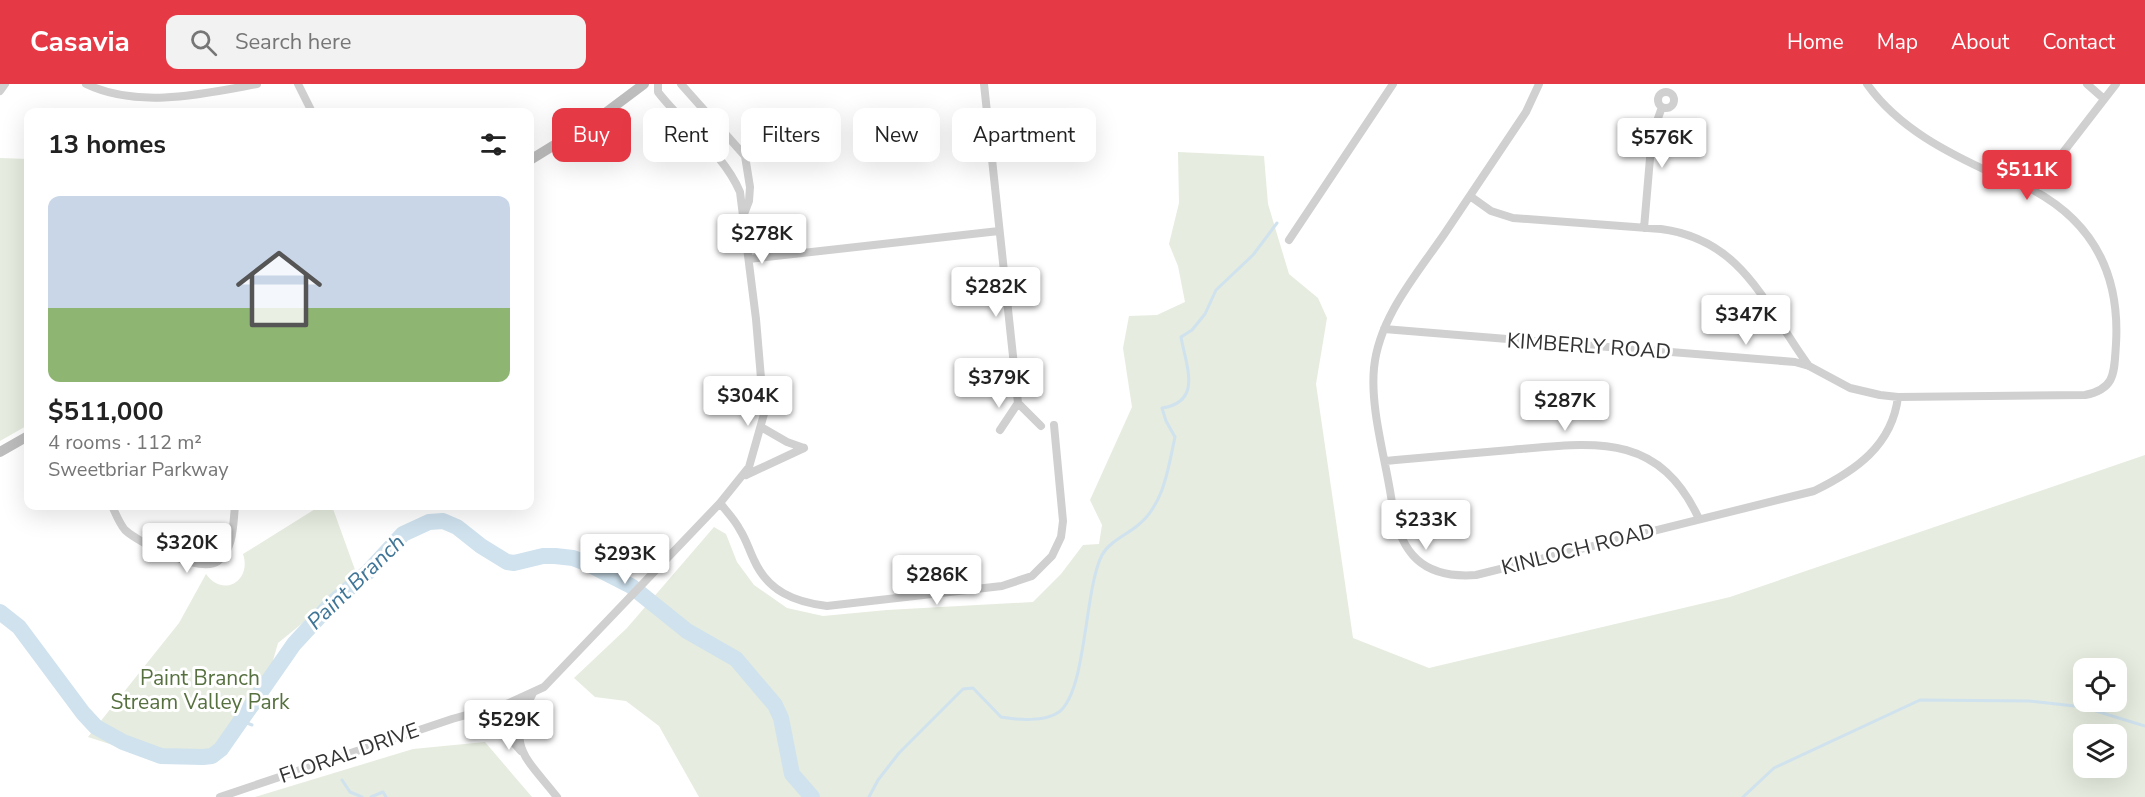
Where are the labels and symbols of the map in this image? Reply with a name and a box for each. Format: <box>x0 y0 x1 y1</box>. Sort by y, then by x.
pin: $576K <box>1620 118 1704 169</box>
pin: $511K <box>1985 150 2069 201</box>
pin: $278K <box>720 214 804 265</box>
pin: $282K <box>954 267 1038 318</box>
pin: $347K <box>1704 295 1788 346</box>
street label: KIMBERLY ROAD <box>1506 326 1672 366</box>
pin: $379K <box>957 358 1041 409</box>
pin: $304K <box>706 376 790 427</box>
pin: $287K <box>1523 381 1607 432</box>
pin: $233K <box>1384 500 1468 551</box>
street label: KINLOCH ROAD <box>1498 516 1658 582</box>
pin: $320K <box>145 523 229 574</box>
water label: Paint Branch <box>300 528 412 636</box>
pin: $293K <box>583 534 667 585</box>
pin: $286K <box>895 555 979 606</box>
park label: Paint Branch Stream Valley Park <box>110 664 290 716</box>
pin: $529K <box>467 700 551 751</box>
street label: FLORAL DRIVE <box>275 716 423 790</box>

